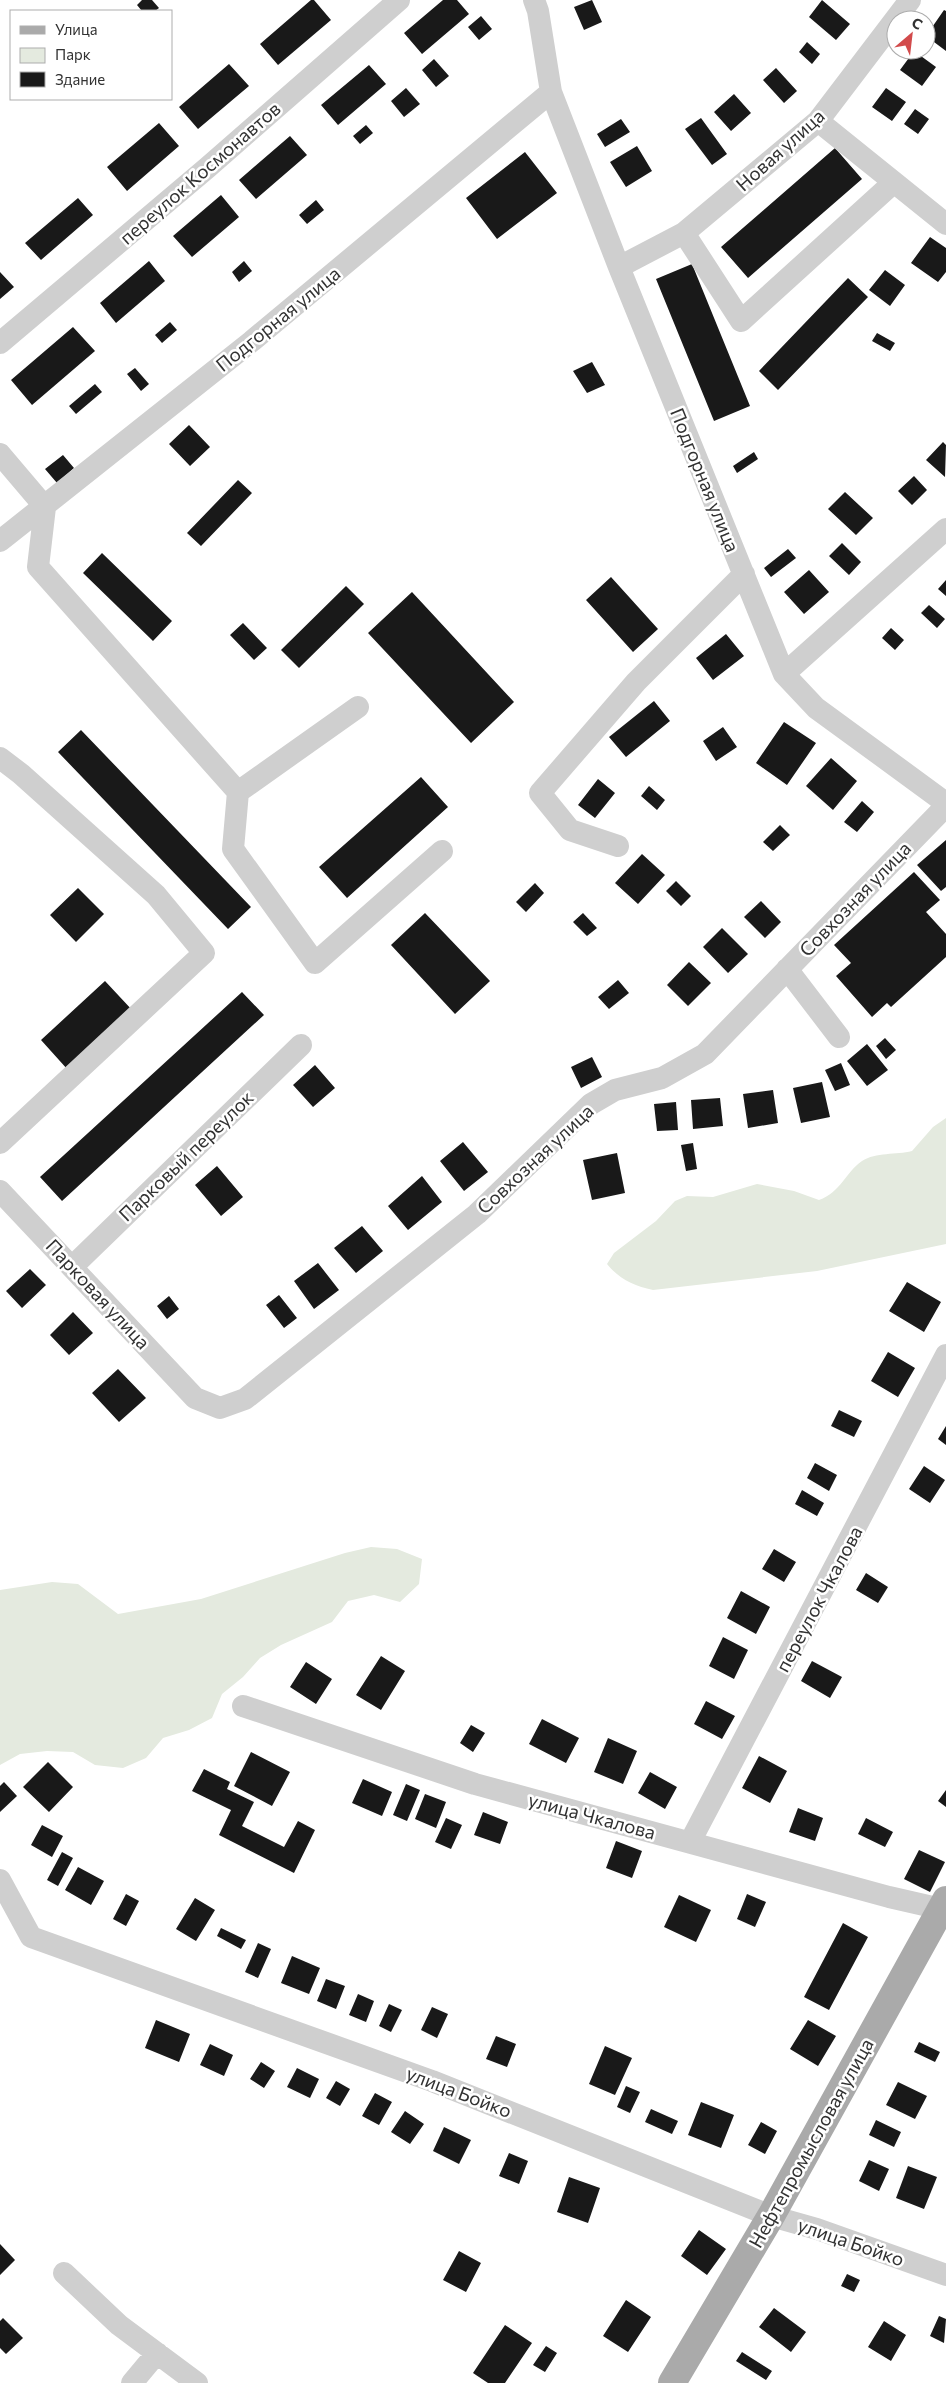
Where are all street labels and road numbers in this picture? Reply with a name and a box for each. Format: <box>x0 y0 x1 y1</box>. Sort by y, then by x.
street label: переулок Космонавтов <box>115 96 285 249</box>
street label: Новая улица <box>731 104 829 195</box>
street label: Подгорная улица <box>211 261 345 376</box>
street label: Подгорная улица <box>666 404 745 555</box>
street label: Совхозная улица <box>794 836 915 961</box>
street label: Парковый переулок <box>114 1086 258 1226</box>
street label: Совхозная улица <box>472 1099 598 1218</box>
street label: Парковая улица <box>42 1234 155 1353</box>
street label: переулок Чкалова <box>770 1522 867 1676</box>
street label: улица Чкалова <box>526 1787 658 1844</box>
street label: Нефтепромысловая улица <box>743 2034 878 2251</box>
street label: улица Бойко <box>403 2061 515 2122</box>
street label: улица Бойко <box>795 2213 907 2270</box>

